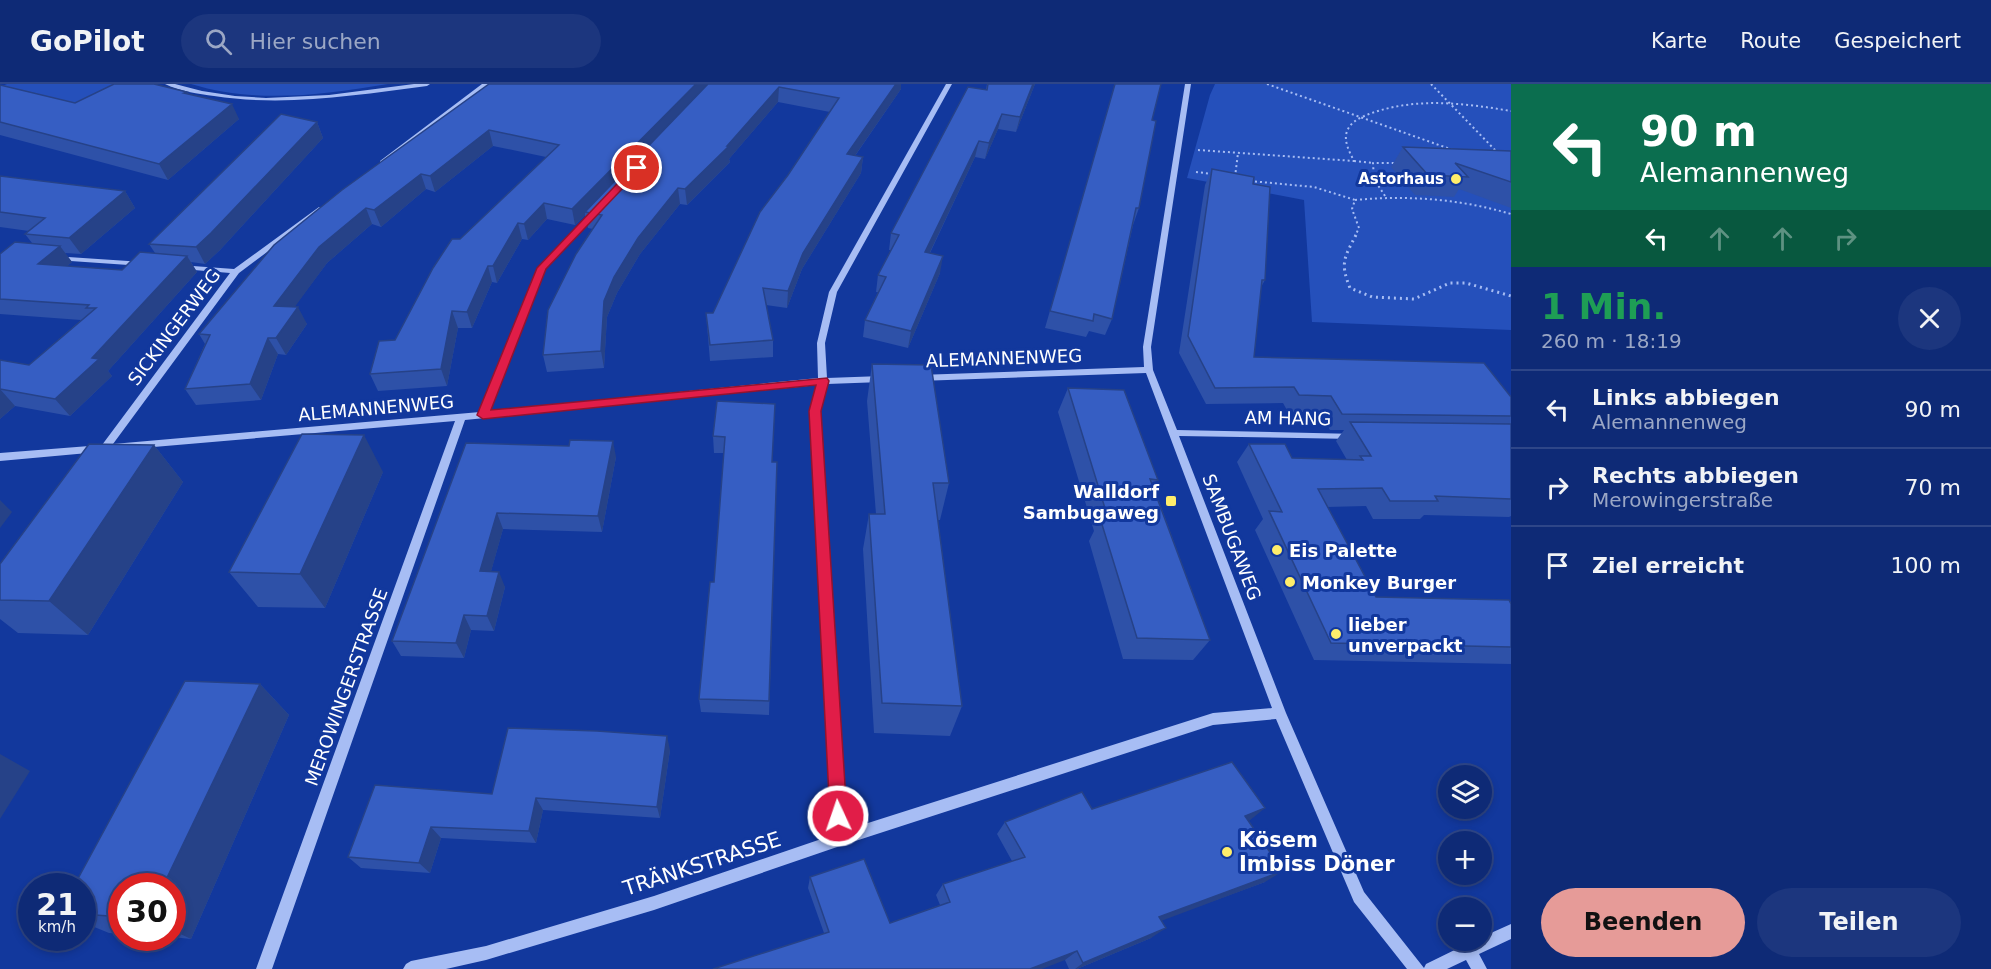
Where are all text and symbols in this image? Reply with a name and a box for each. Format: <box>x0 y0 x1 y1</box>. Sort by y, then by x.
search box <box>181 14 601 68</box>
text: GoPilot <box>30 25 145 58</box>
icon: search <box>202 25 235 58</box>
text: Hier suchen <box>250 29 381 54</box>
text: Karte <box>1651 29 1707 53</box>
text: Route <box>1740 29 1801 53</box>
text: Gespeichert <box>1834 29 1961 53</box>
text: 90 m <box>1640 107 1757 156</box>
icon: left <box>1541 108 1619 186</box>
pin <box>611 142 662 193</box>
icon: arrive <box>620 151 653 184</box>
text: Alemannenweg <box>1640 157 1849 188</box>
place label: Astorhaus <box>1358 170 1444 188</box>
marker: Astorhaus <box>1449 172 1463 186</box>
icon: left <box>1640 222 1673 255</box>
icon: ahead <box>1703 222 1736 255</box>
icon: ahead <box>1766 222 1799 255</box>
icon: right <box>1829 222 1862 255</box>
street label: SICKINGERWEG <box>123 265 225 389</box>
text: 1 Min. <box>1541 286 1666 327</box>
button: close <box>1898 287 1961 350</box>
text: 260 m · 18:19 <box>1541 329 1682 353</box>
street label: ALEMANNENWEG <box>925 345 1083 371</box>
text: Links abbiegen <box>1592 385 1780 410</box>
street label: ALEMANNENWEG <box>297 391 455 425</box>
icon: left <box>1541 393 1574 426</box>
text: 90 m <box>1905 397 1961 422</box>
street label: AM HANG <box>1244 407 1332 429</box>
text: Alemannenweg <box>1592 410 1747 434</box>
text: Rechts abbiegen <box>1592 463 1799 488</box>
street label: SAMBUGAWEG <box>1198 471 1266 603</box>
icon: right <box>1541 471 1574 504</box>
text: 70 m <box>1905 475 1961 500</box>
place label: Walldorf Sambugaweg <box>1023 481 1159 523</box>
text: Merowingerstraße <box>1592 488 1773 512</box>
marker: Walldorf Sambugaweg <box>1164 494 1178 508</box>
place label: Eis Palette <box>1289 540 1397 561</box>
marker: Eis Palette <box>1270 543 1284 557</box>
icon: arrive <box>1541 549 1574 582</box>
text: Ziel erreicht <box>1592 553 1744 578</box>
text: 100 m <box>1891 553 1961 578</box>
place label: Monkey Burger <box>1302 572 1456 593</box>
marker: Monkey Burger <box>1283 575 1297 589</box>
street label: MEROWINGERSTRASSE <box>300 585 392 789</box>
place label: lieber unverpackt <box>1348 614 1463 656</box>
marker: lieber unverpackt <box>1329 627 1343 641</box>
map controls <box>1438 765 1492 951</box>
button: layers <box>1438 765 1492 819</box>
position arrow <box>806 784 870 848</box>
street label: TRÄNKSTRASSE <box>619 826 784 901</box>
place label: Kösem Imbiss Döner <box>1239 828 1395 876</box>
button: + <box>1438 831 1492 885</box>
marker: Kösem Imbiss Döner <box>1220 845 1234 859</box>
speed limit sign: 30 <box>108 873 186 951</box>
text: 21 <box>36 887 78 922</box>
button: Beenden <box>1541 888 1745 957</box>
button: Teilen <box>1757 888 1961 957</box>
button: − <box>1438 897 1492 951</box>
text: km/h <box>38 918 76 936</box>

